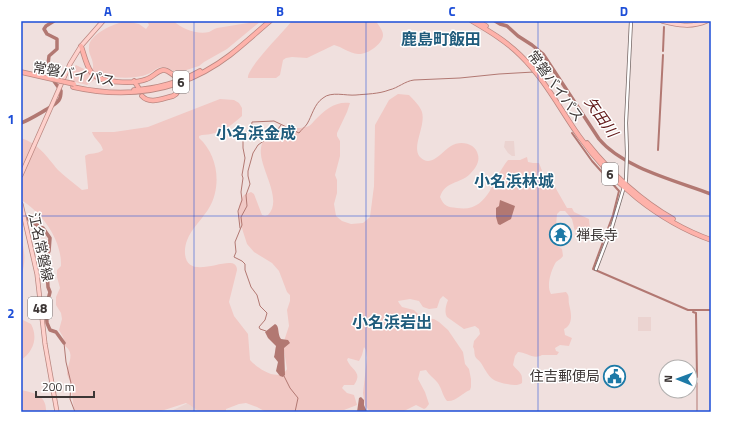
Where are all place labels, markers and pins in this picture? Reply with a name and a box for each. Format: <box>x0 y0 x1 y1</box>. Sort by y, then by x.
temple icon: 禅長寺 <box>548 222 574 248</box>
place label: 禅長寺 <box>576 224 618 245</box>
public building icon: 住吉郵便局 <box>602 363 628 389</box>
place label: 住吉郵便局 <box>530 365 600 386</box>

